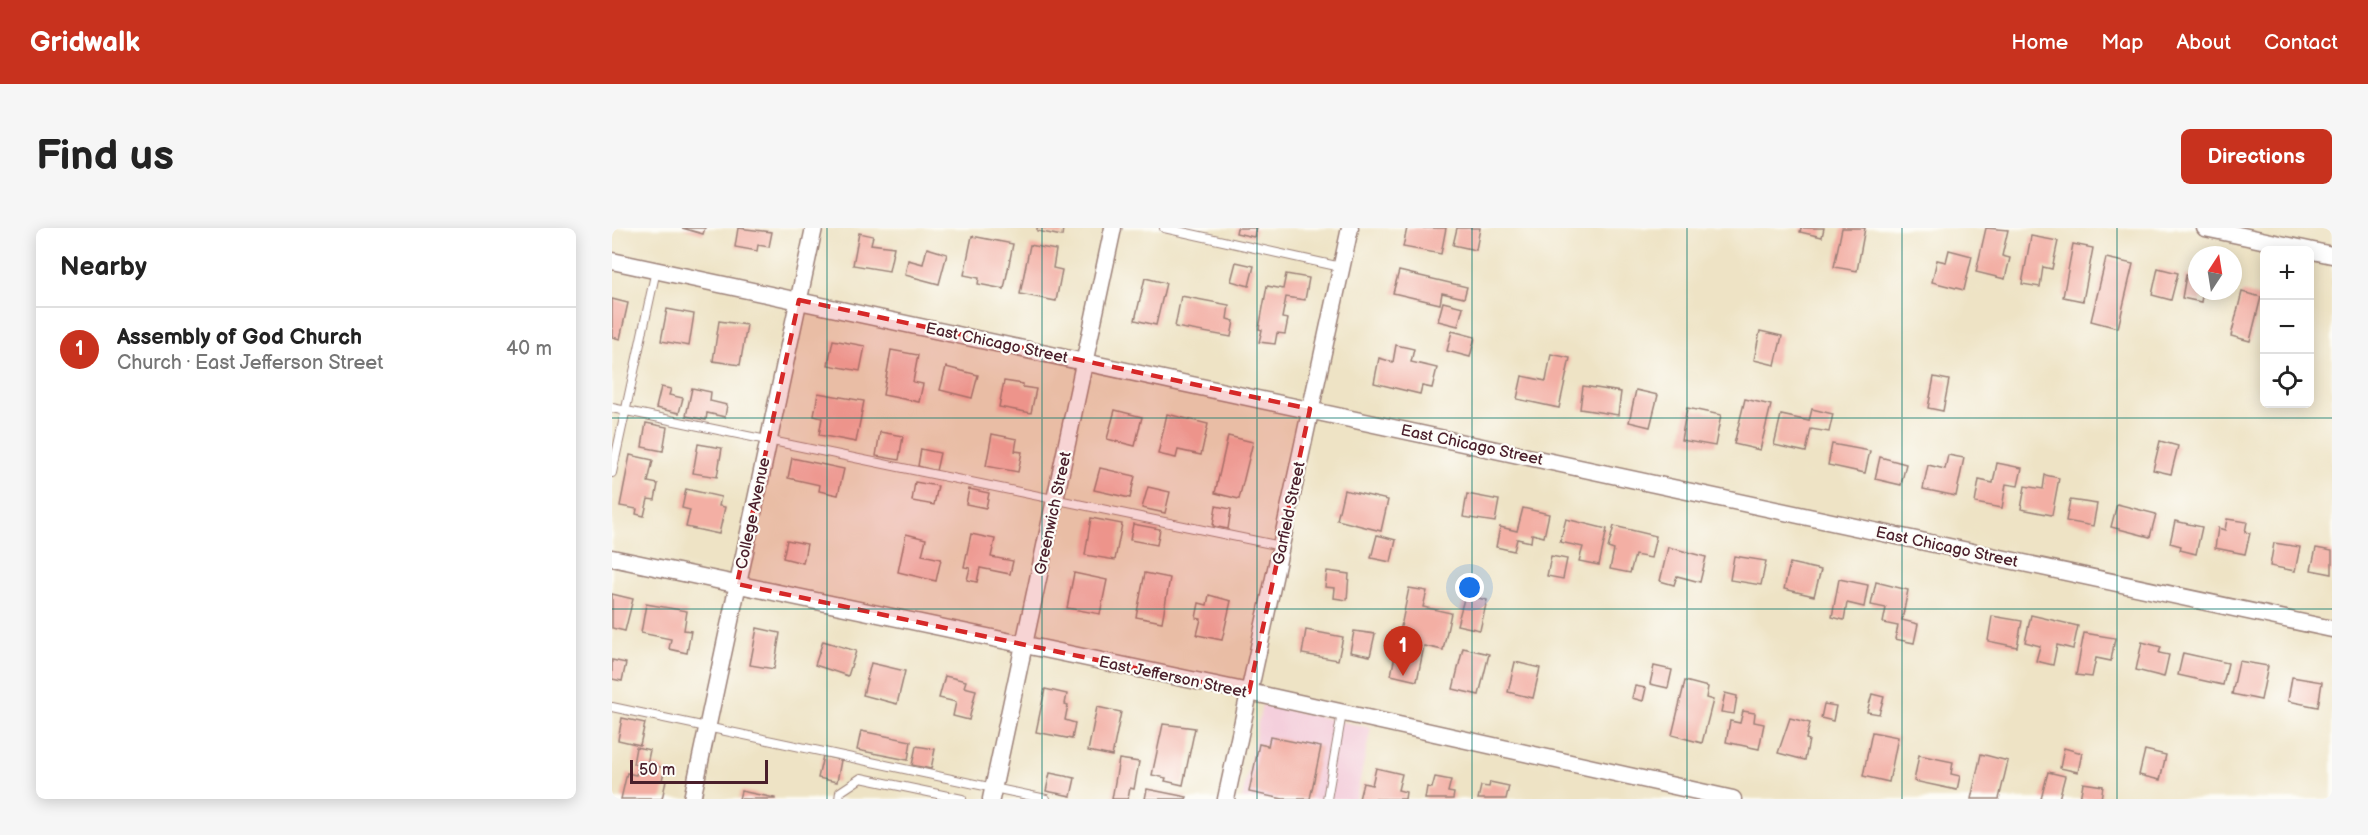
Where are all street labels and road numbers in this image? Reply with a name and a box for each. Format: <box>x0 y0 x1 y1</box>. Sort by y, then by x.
street label: East Chicago Street <box>924 319 1069 368</box>
street label: East Chicago Street <box>1399 421 1544 470</box>
street label: Greenwich Street <box>1031 450 1076 576</box>
street label: College Avenue <box>732 455 775 571</box>
street label: Garfield Street <box>1269 460 1310 566</box>
street label: East Chicago Street <box>1874 523 2019 572</box>
street label: East Jefferson Street <box>1097 653 1248 702</box>

